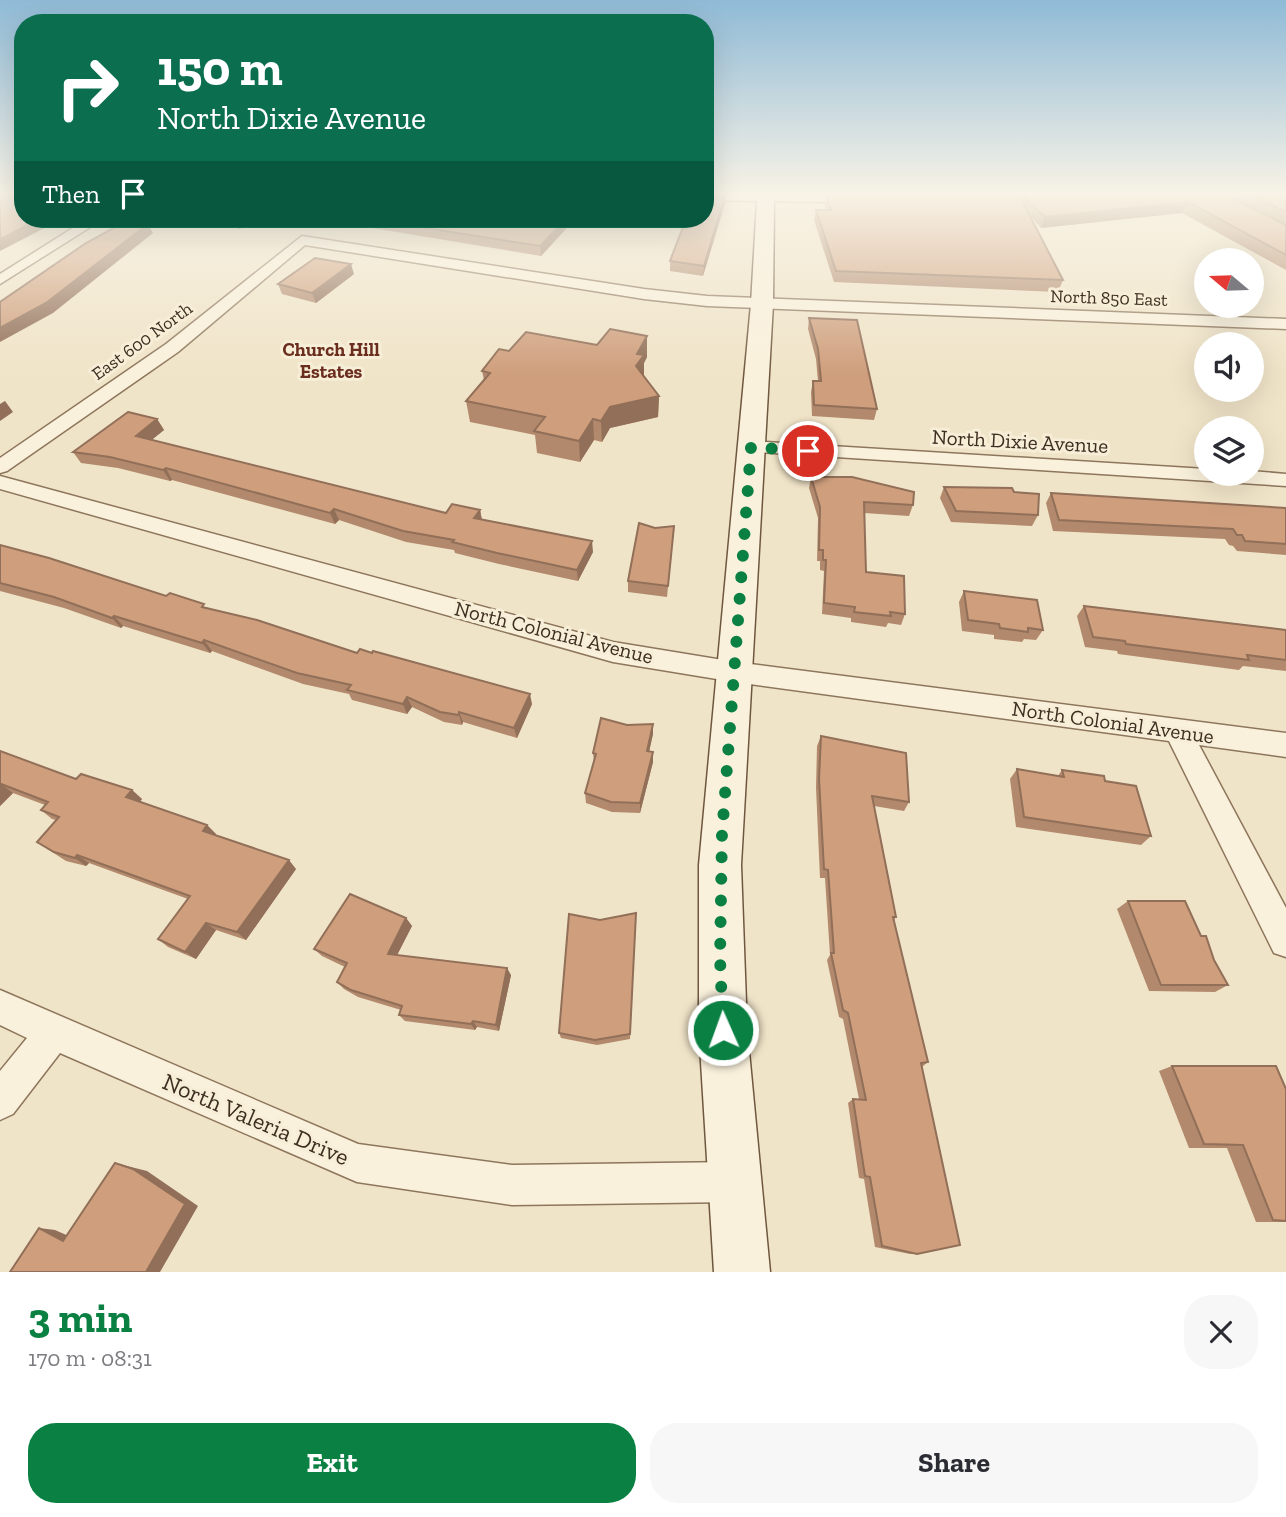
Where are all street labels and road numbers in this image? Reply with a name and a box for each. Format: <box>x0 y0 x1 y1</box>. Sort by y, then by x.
street label: North 850 East <box>1050 285 1168 311</box>
street label: East 600 North <box>87 297 197 385</box>
street label: North Dixie Avenue <box>931 424 1109 458</box>
street label: North Colonial Avenue <box>452 595 656 669</box>
street label: North Colonial Avenue <box>1010 695 1216 749</box>
street label: North Valeria Drive <box>158 1067 354 1171</box>

